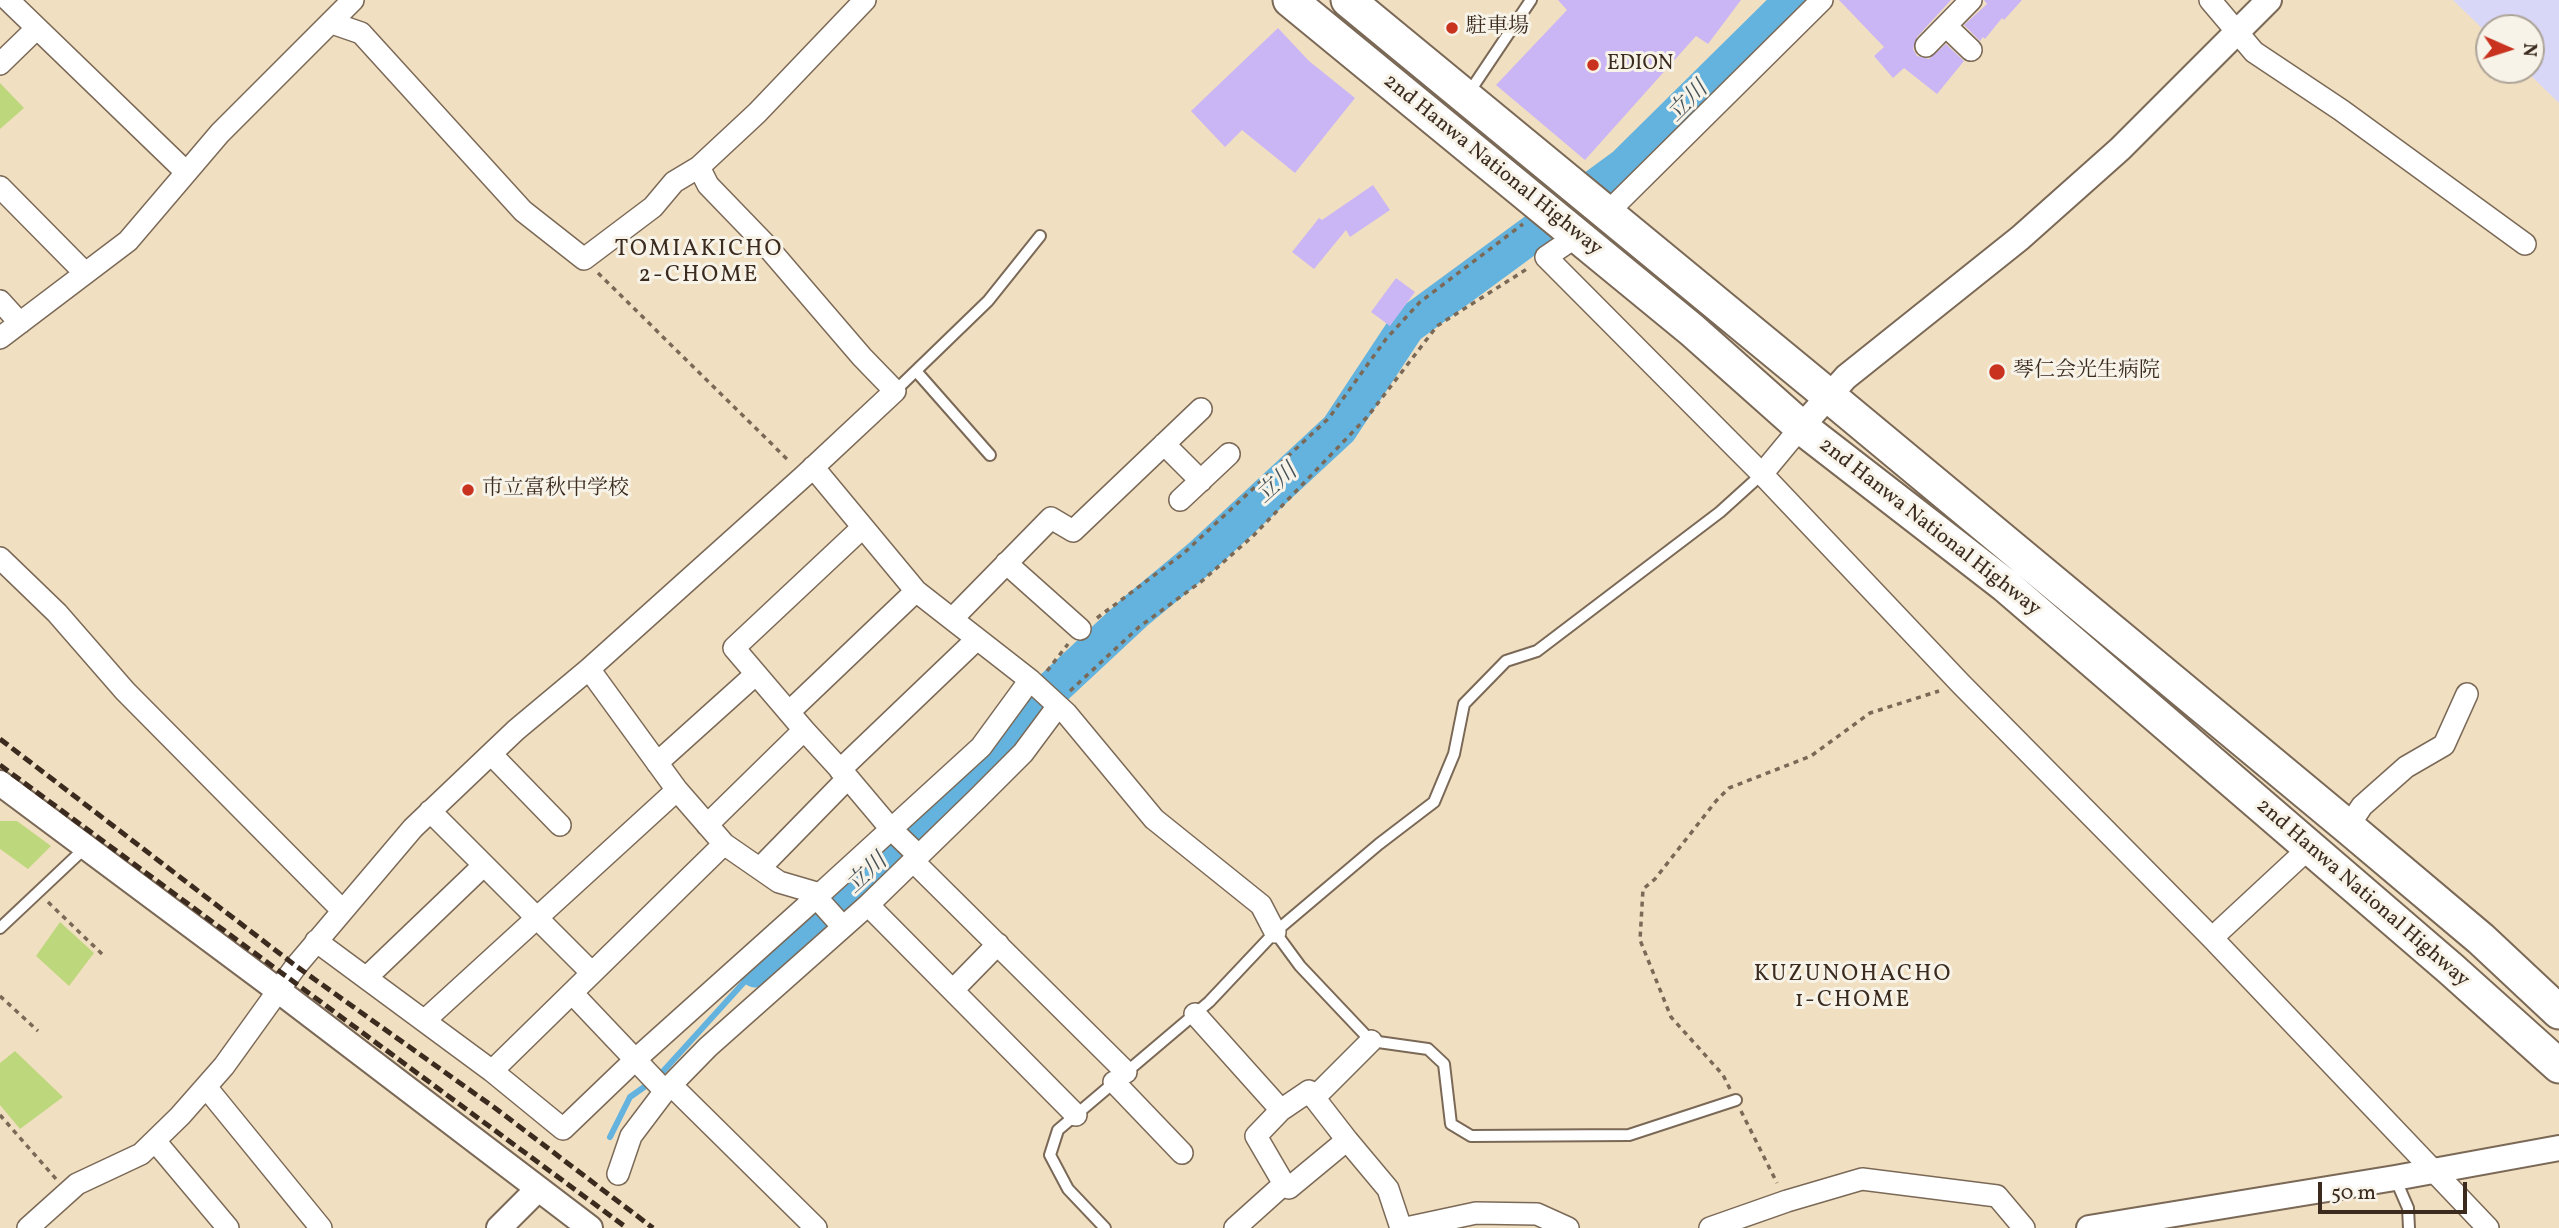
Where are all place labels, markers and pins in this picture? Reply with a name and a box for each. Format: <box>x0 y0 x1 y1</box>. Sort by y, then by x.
place label: 駐車場 <box>1466 15 1529 41</box>
marker: 駐車場 <box>1444 20 1460 36</box>
place label: EDION <box>1607 52 1673 78</box>
marker: EDION <box>1585 57 1601 73</box>
place label: 琴仁会光生病院 <box>2013 359 2160 385</box>
marker: 琴仁会光生病院 <box>1987 362 2007 382</box>
place label: 市立富秋中学校 <box>482 477 629 503</box>
marker: 市立富秋中学校 <box>460 482 476 498</box>

